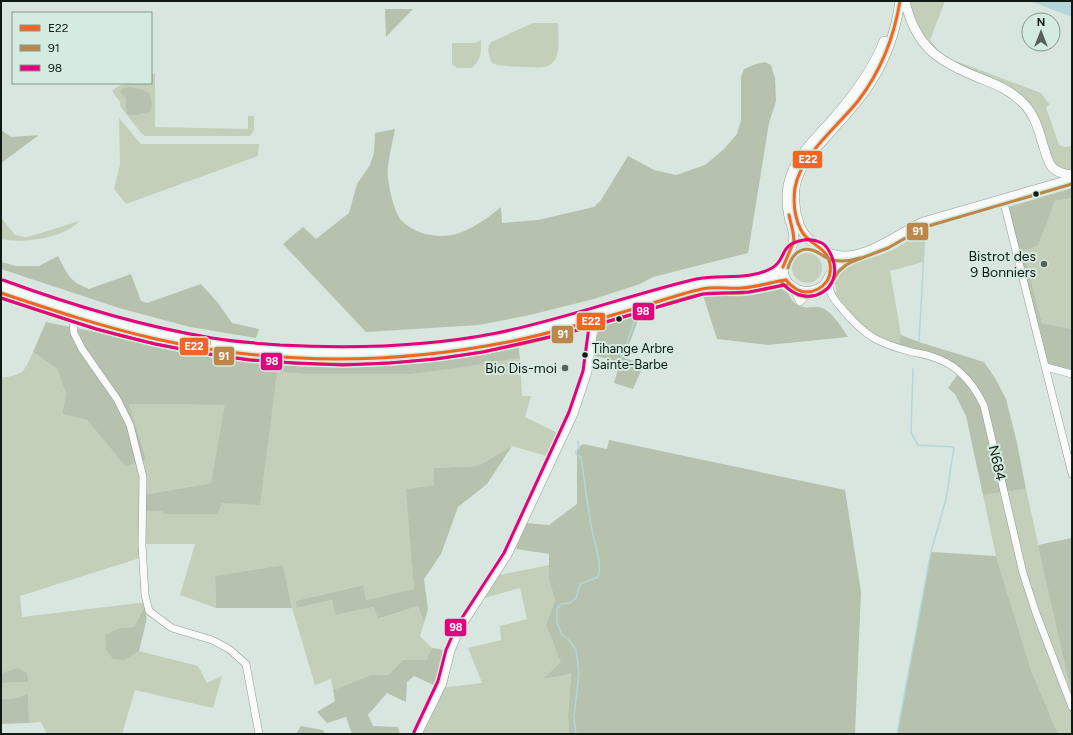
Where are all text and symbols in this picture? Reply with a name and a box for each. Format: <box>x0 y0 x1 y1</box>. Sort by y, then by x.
legend <box>12 12 152 84</box>
north arrow <box>1021 12 1061 52</box>
text: N <box>1037 16 1045 29</box>
text: E22 <box>48 21 69 35</box>
text: 91 <box>48 41 60 55</box>
text: 98 <box>48 61 62 75</box>
line badge: E22 <box>792 150 823 169</box>
text: E22 <box>798 153 818 166</box>
unlabelled marker <box>1031 189 1041 199</box>
line badge: 91 <box>906 222 929 241</box>
text: 91 <box>912 225 924 238</box>
place label: Bistrot des 9 Bonniers <box>968 248 1036 281</box>
marker: Bistrot des 9 Bonniers <box>1039 259 1049 269</box>
line badge: 98 <box>632 302 655 321</box>
text: 98 <box>636 305 650 318</box>
line badge: E22 <box>576 312 606 331</box>
unlabelled marker <box>614 314 624 324</box>
text: E22 <box>581 315 601 328</box>
line badge: 91 <box>551 325 574 344</box>
text: 91 <box>557 328 569 341</box>
line badge: E22 <box>179 337 209 356</box>
text: E22 <box>184 340 204 353</box>
place label: Tihange Arbre Sainte-Barbe <box>592 341 674 372</box>
line badge: 91 <box>213 346 235 366</box>
text: 91 <box>218 350 230 363</box>
marker: Tihange Arbre Sainte-Barbe <box>580 350 590 360</box>
line badge: 98 <box>260 352 283 371</box>
text: 98 <box>265 355 279 368</box>
place label: Bio Dis-moi <box>485 360 557 377</box>
marker: Bio Dis-moi <box>560 363 570 373</box>
street label: N684 <box>985 444 1009 483</box>
line badge: 98 <box>444 618 467 637</box>
text: 98 <box>449 621 463 634</box>

